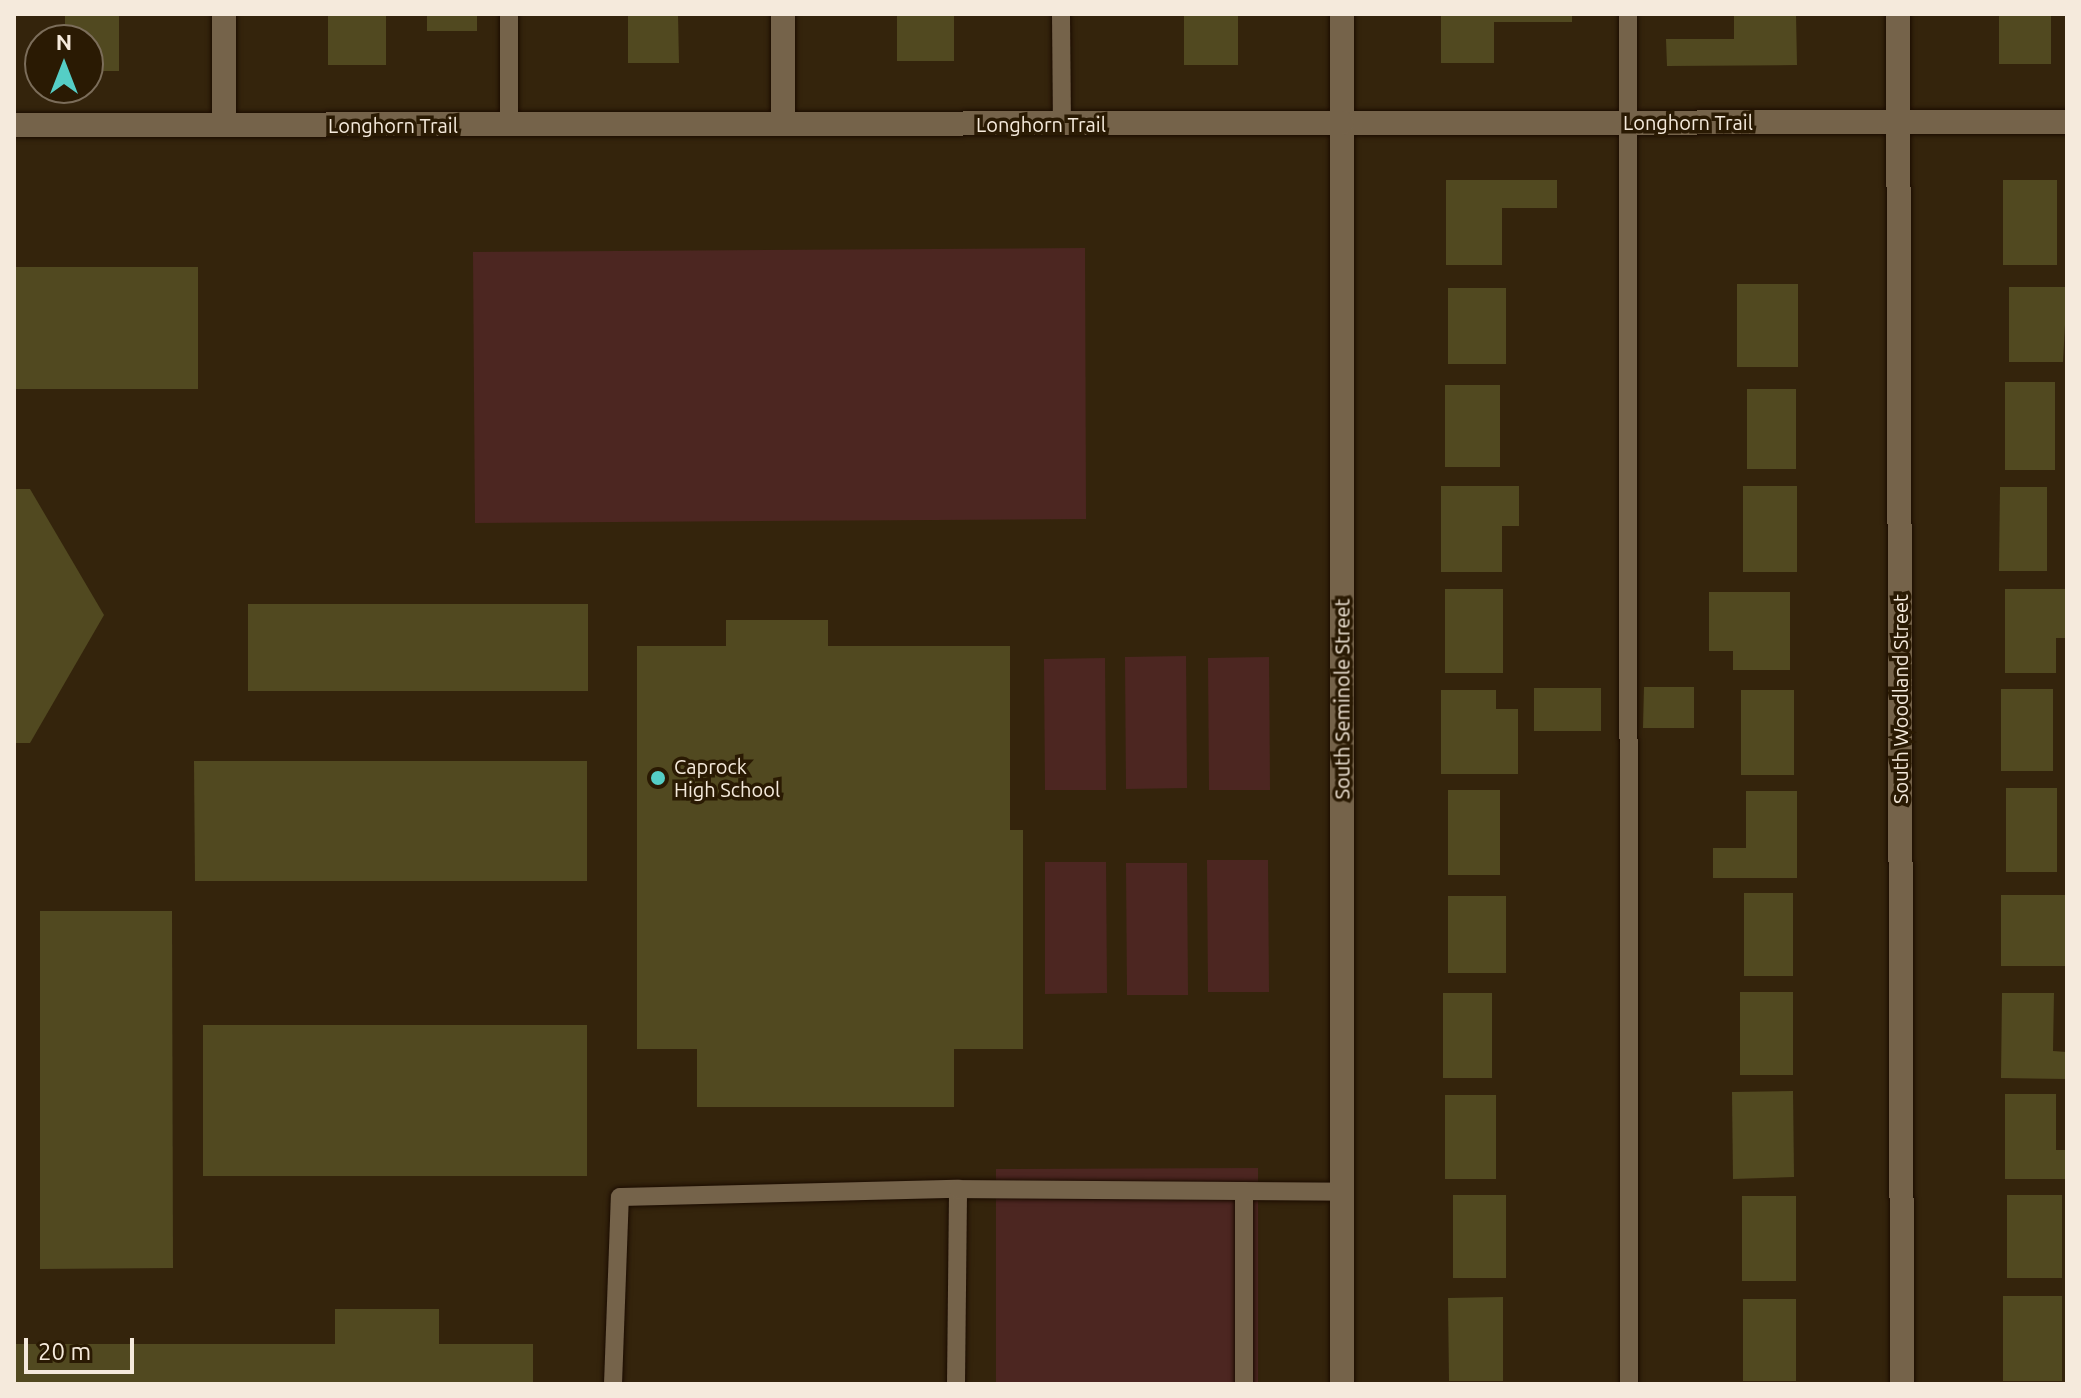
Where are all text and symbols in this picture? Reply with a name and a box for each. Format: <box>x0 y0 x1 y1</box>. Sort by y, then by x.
north arrow <box>24 24 104 104</box>
text: N <box>56 29 72 54</box>
street label: Longhorn Trail <box>1623 110 1753 134</box>
street label: Longhorn Trail <box>976 112 1106 136</box>
street label: Longhorn Trail <box>328 113 458 137</box>
street label: South Woodland Street <box>1888 594 1912 804</box>
street label: South Seminole Street <box>1330 599 1354 799</box>
place label: Caprock High School <box>674 754 780 801</box>
marker: Caprock High School <box>649 769 667 787</box>
scale bar <box>28 1322 138 1372</box>
text: 20 m <box>38 1338 91 1365</box>

